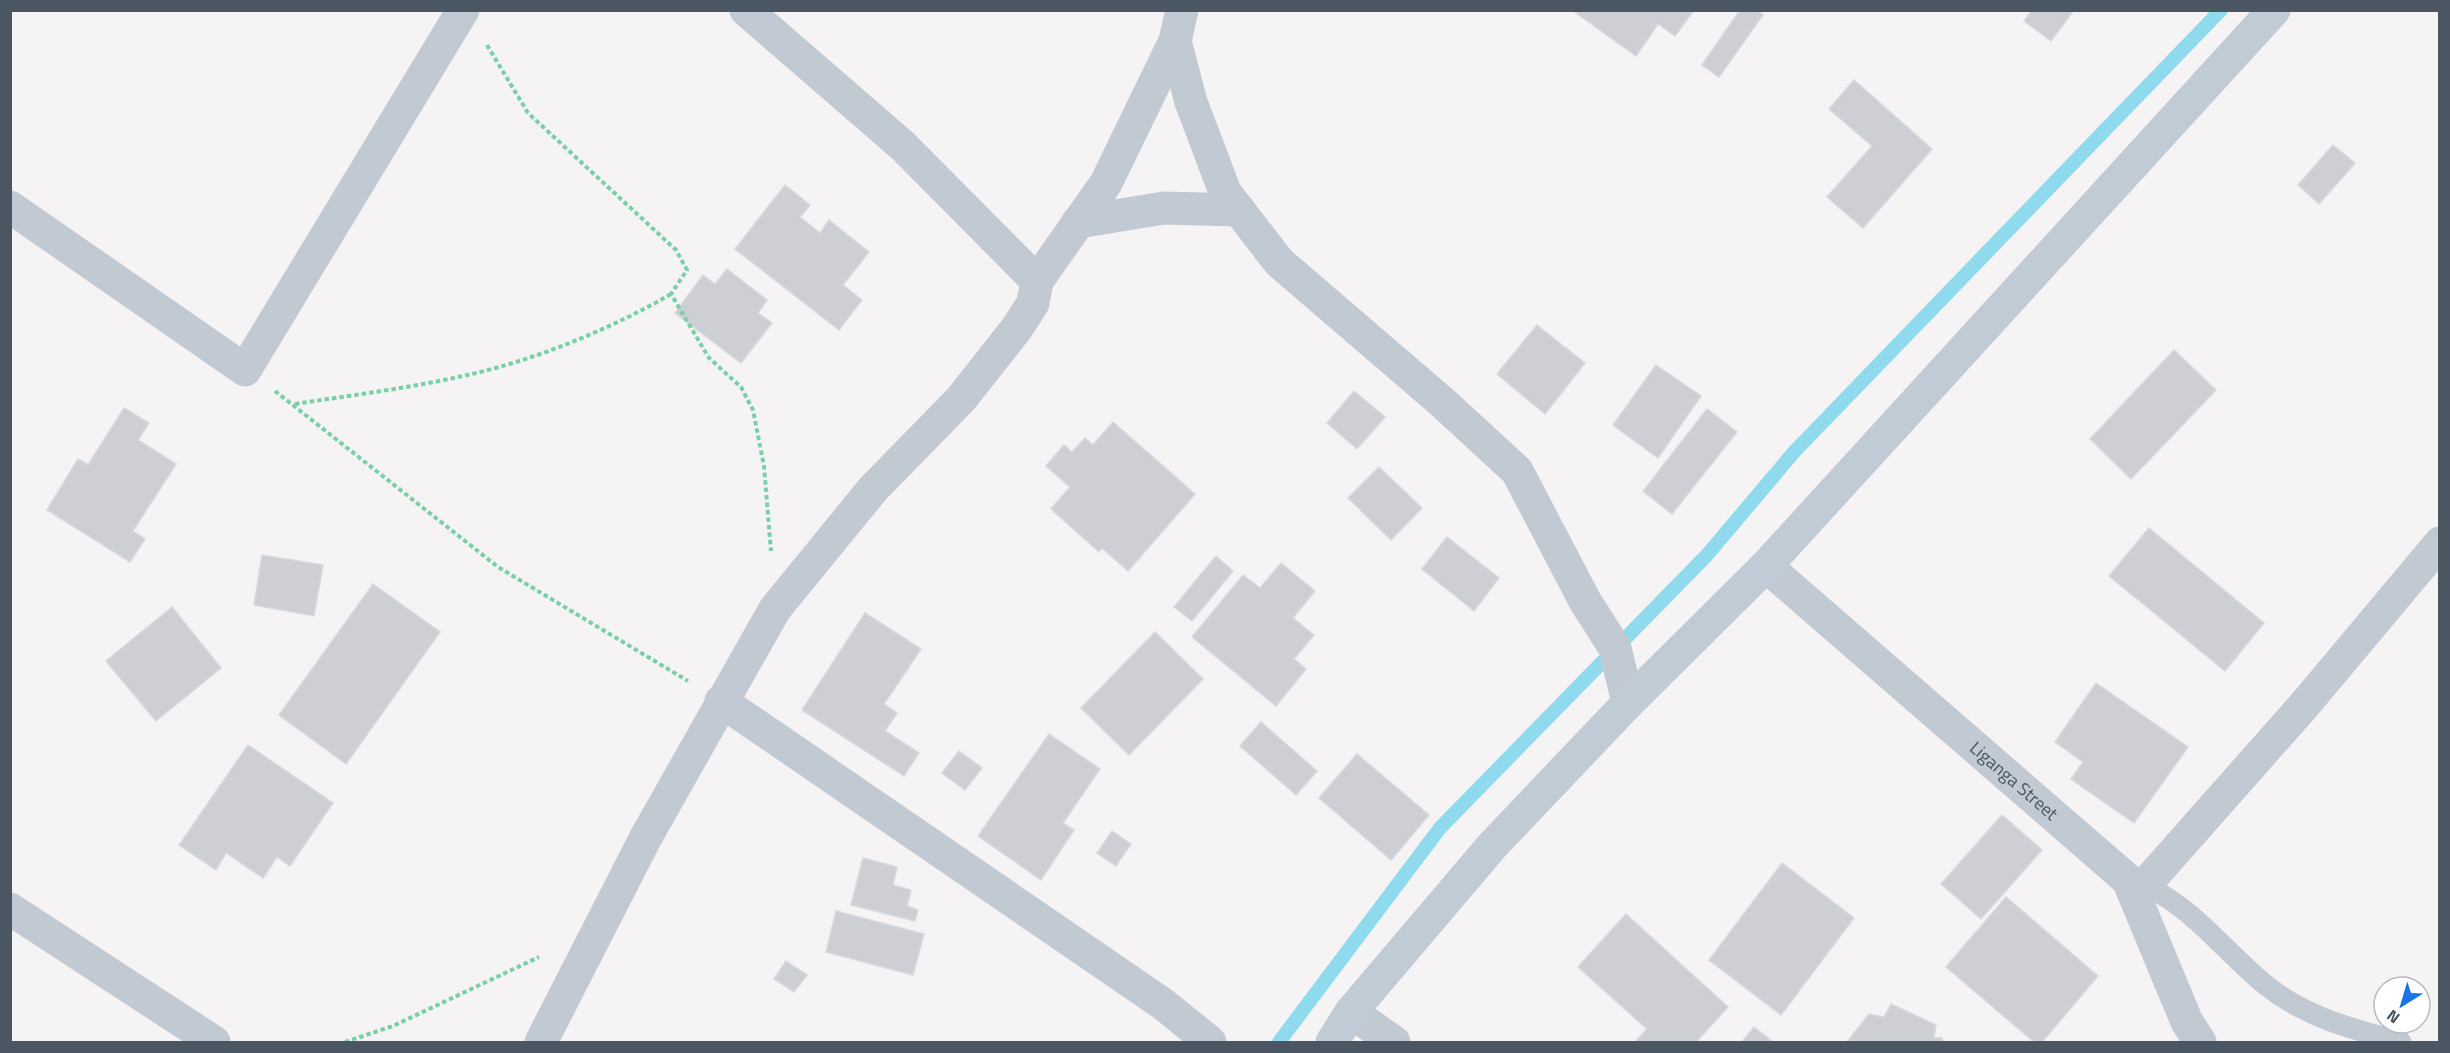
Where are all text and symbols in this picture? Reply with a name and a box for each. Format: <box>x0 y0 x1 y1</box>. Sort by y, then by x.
street label: Liganga Street <box>1964 735 2065 827</box>
north arrow <box>2372 975 2432 1035</box>
text: N <box>2381 1004 2405 1030</box>

